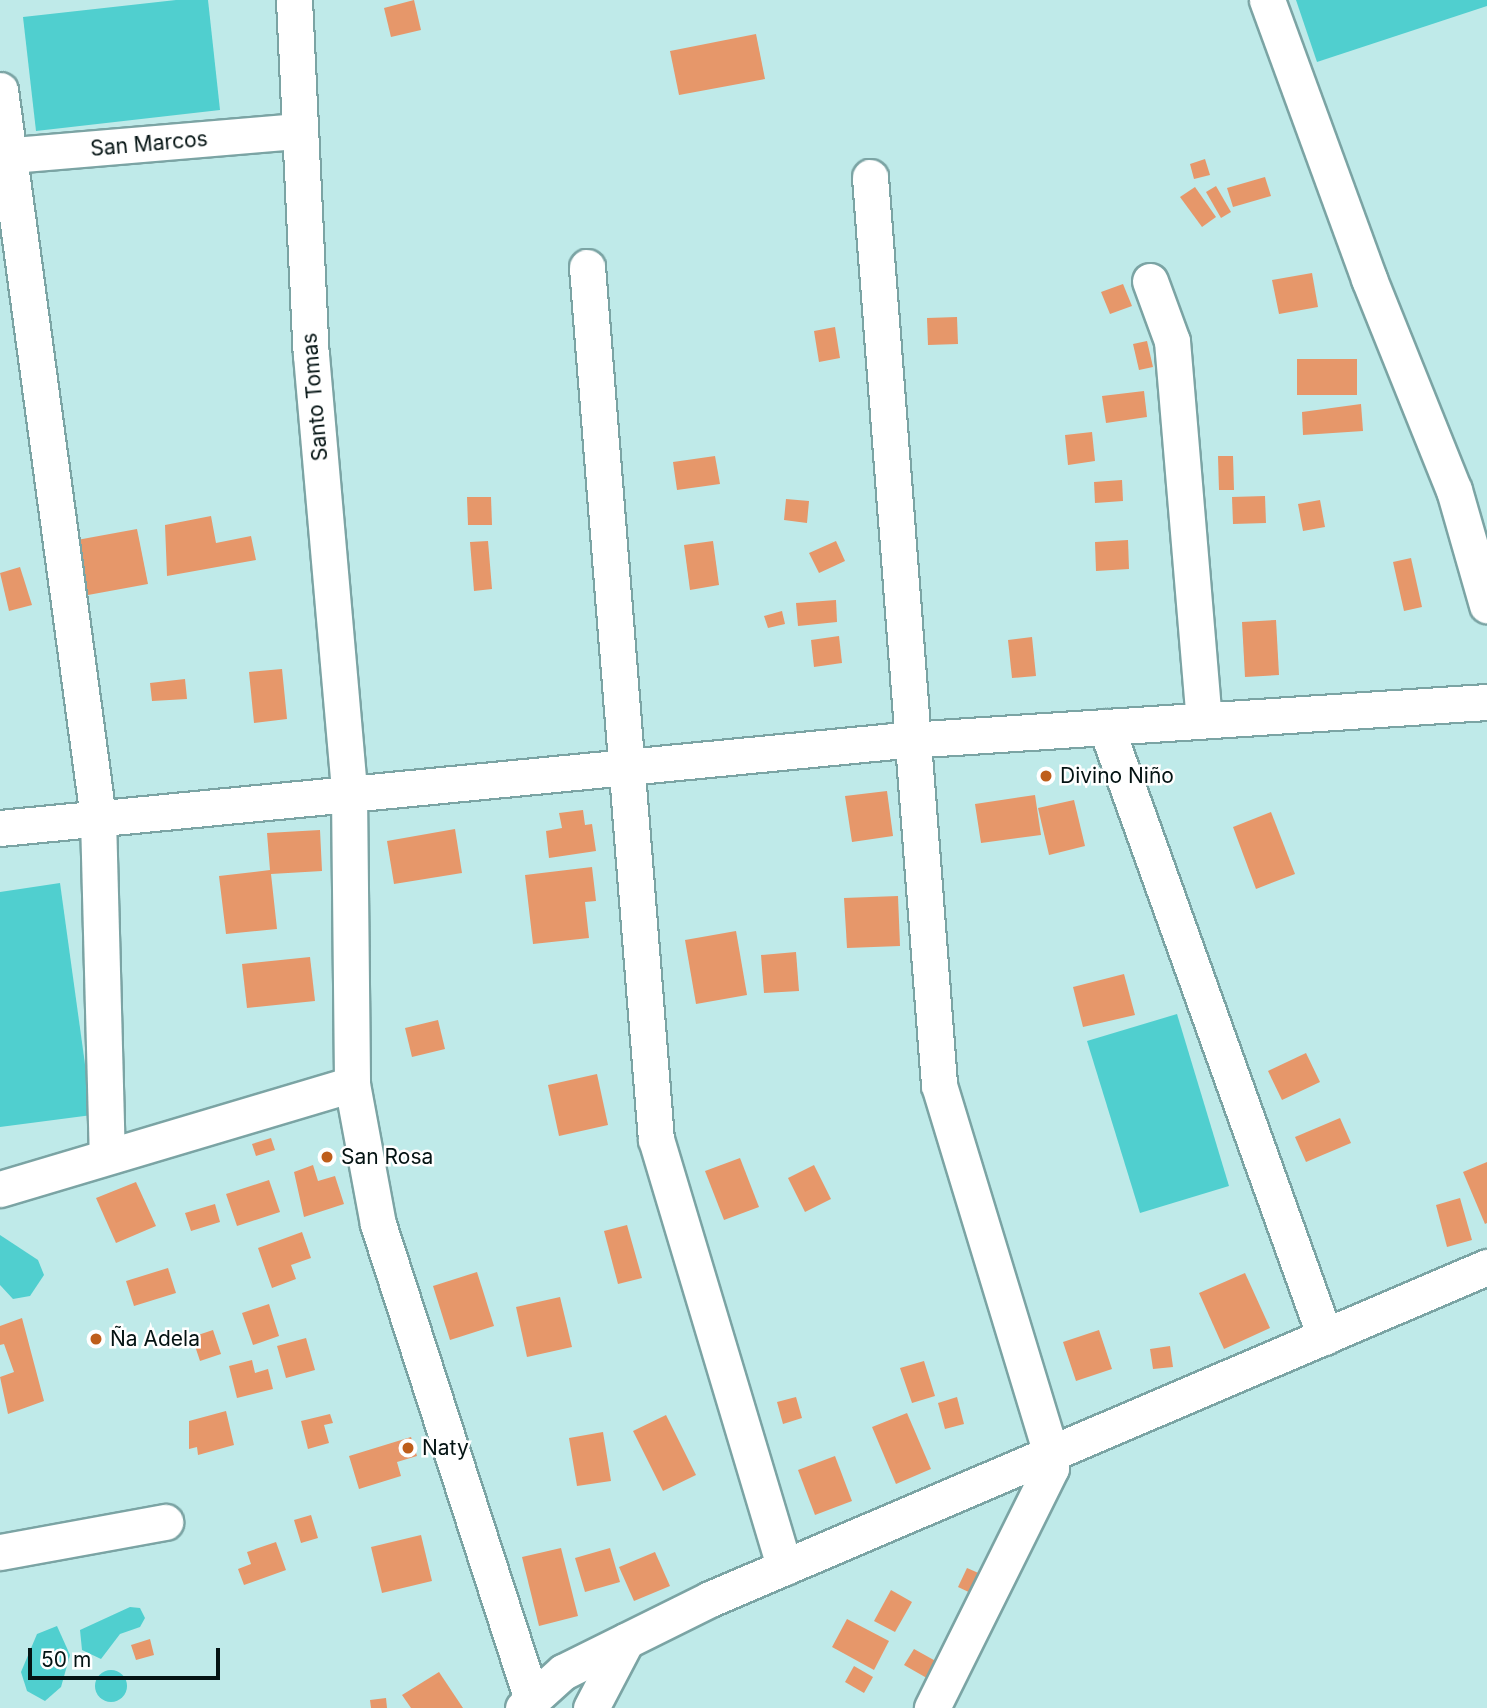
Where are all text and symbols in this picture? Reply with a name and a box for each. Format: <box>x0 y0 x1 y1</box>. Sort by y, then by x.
street label: San Marcos <box>89 126 209 162</box>
street label: Santo Tomas <box>297 332 333 462</box>
place label: Divino Niño <box>1060 763 1174 789</box>
marker: Divino Niño <box>1038 768 1054 784</box>
place label: San Rosa <box>341 1144 433 1170</box>
marker: San Rosa <box>319 1149 335 1165</box>
place label: Ña Adela <box>110 1326 200 1352</box>
marker: Ña Adela <box>88 1331 104 1347</box>
place label: Naty <box>422 1435 469 1461</box>
marker: Naty <box>400 1440 416 1456</box>
scale bar <box>32 1634 224 1678</box>
text: 50 m <box>41 1647 91 1672</box>

